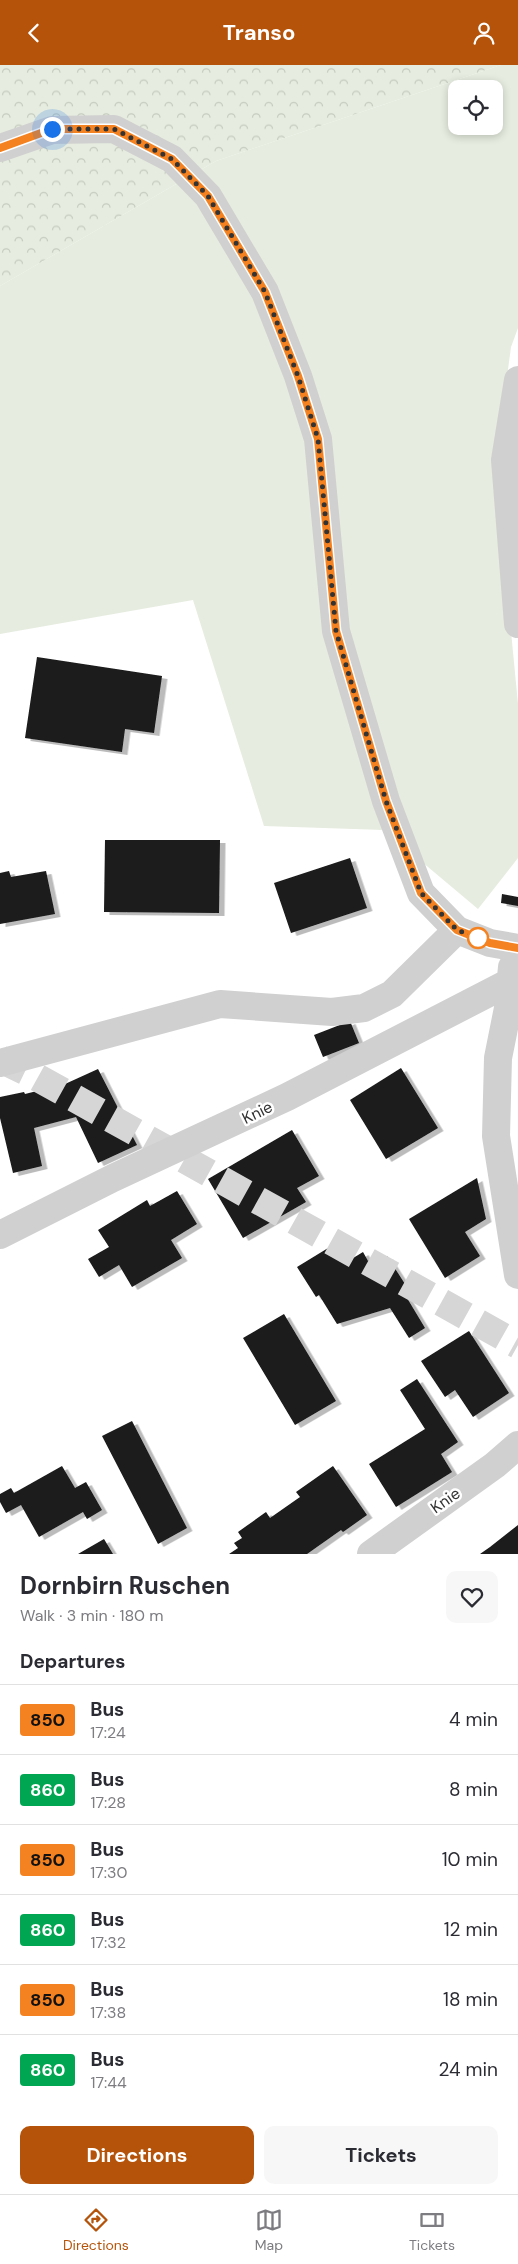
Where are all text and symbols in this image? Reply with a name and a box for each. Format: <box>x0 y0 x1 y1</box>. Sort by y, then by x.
text: Transo <box>223 18 295 47</box>
icon: back <box>20 19 48 47</box>
icon: person <box>470 19 498 47</box>
map controls <box>448 80 503 135</box>
button: locate <box>448 80 503 135</box>
your location <box>40 117 65 142</box>
unlabelled marker <box>467 927 489 949</box>
street label: Knie <box>238 1096 276 1129</box>
street label: Knie <box>426 1483 464 1518</box>
text: Dornbirn Ruschen <box>20 1570 230 1601</box>
button: heart <box>446 1571 498 1623</box>
text: Walk · 3 min · 180 m <box>20 1605 164 1626</box>
text: Departures <box>20 1649 125 1674</box>
text: Bus <box>90 1697 124 1722</box>
text: 4 min <box>449 1707 498 1732</box>
text: 850 <box>30 1708 65 1732</box>
text: 17:24 <box>90 1722 126 1743</box>
text: Bus <box>90 1767 124 1792</box>
text: 8 min <box>449 1777 498 1802</box>
text: 860 <box>30 1778 65 1802</box>
text: 17:28 <box>90 1792 126 1813</box>
text: Bus <box>90 1837 124 1862</box>
text: 10 min <box>442 1847 498 1872</box>
text: 850 <box>30 1848 65 1872</box>
text: 17:30 <box>90 1862 127 1883</box>
text: Bus <box>90 1907 124 1932</box>
text: 12 min <box>444 1917 498 1942</box>
text: 860 <box>30 1918 65 1942</box>
text: 17:32 <box>90 1932 126 1953</box>
text: Bus <box>90 1977 124 2002</box>
text: 18 min <box>443 1987 498 2012</box>
text: 850 <box>30 1988 65 2012</box>
text: 17:38 <box>90 2002 126 2023</box>
text: Bus <box>90 2047 124 2072</box>
text: 24 min <box>438 2057 498 2082</box>
text: 860 <box>30 2058 65 2082</box>
text: 17:44 <box>90 2072 127 2093</box>
button: Directions <box>20 2126 254 2184</box>
button: Tickets <box>264 2126 498 2184</box>
tab: Directions <box>63 2206 129 2254</box>
tab: Map <box>255 2206 283 2254</box>
tab: Tickets <box>409 2206 455 2254</box>

